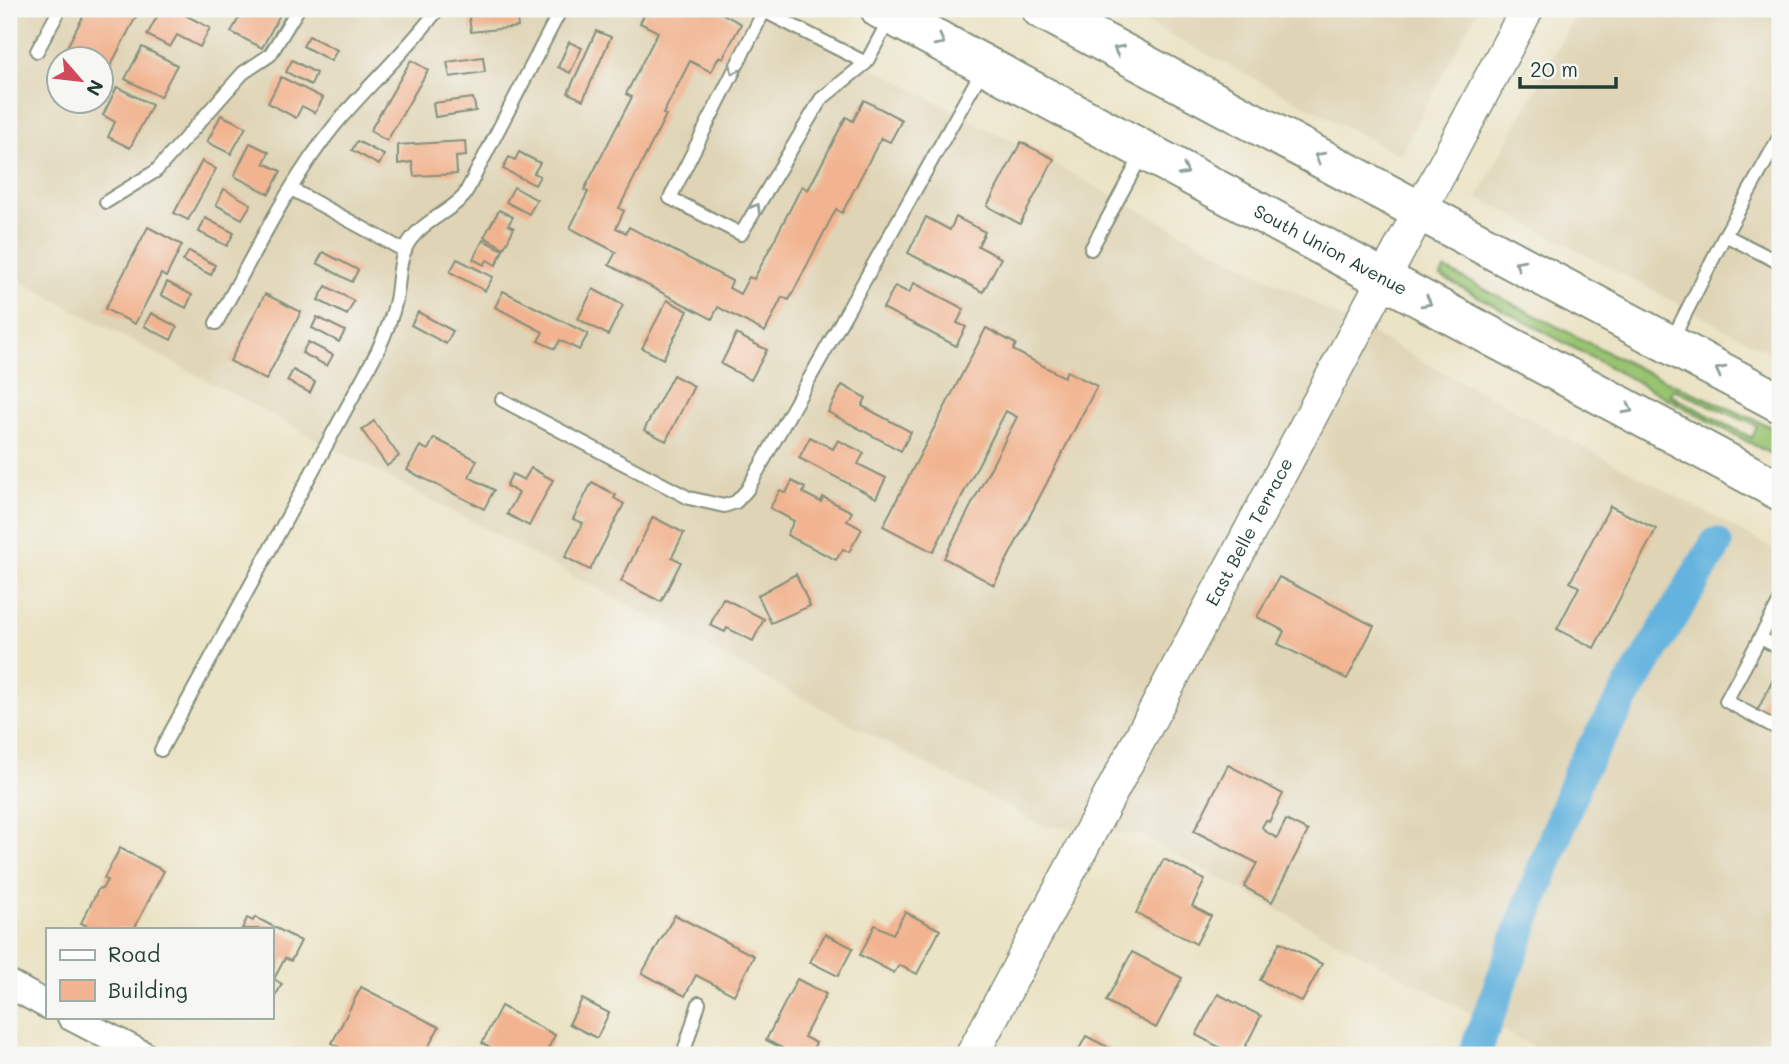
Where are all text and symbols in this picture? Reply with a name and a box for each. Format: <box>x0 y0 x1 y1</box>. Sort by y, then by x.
one-way arrow <box>932 33 945 46</box>
one-way arrow <box>1113 45 1125 58</box>
north arrow <box>46 46 116 116</box>
scale bar <box>1520 46 1616 90</box>
text: 20 m <box>1530 55 1578 82</box>
one-way arrow <box>729 63 743 75</box>
text: N <box>81 76 110 100</box>
one-way arrow <box>1313 152 1326 165</box>
one-way arrow <box>1177 163 1189 176</box>
street label: South Union Avenue <box>1250 198 1412 300</box>
one-way arrow <box>748 203 761 216</box>
one-way arrow <box>1514 259 1527 272</box>
one-way arrow <box>1420 294 1433 307</box>
one-way arrow <box>1715 366 1727 379</box>
one-way arrow <box>1621 401 1633 415</box>
street label: East Belle Terrace <box>1199 453 1298 610</box>
legend <box>46 928 273 1018</box>
text: Road <box>108 940 160 967</box>
text: Building <box>108 976 188 1003</box>

